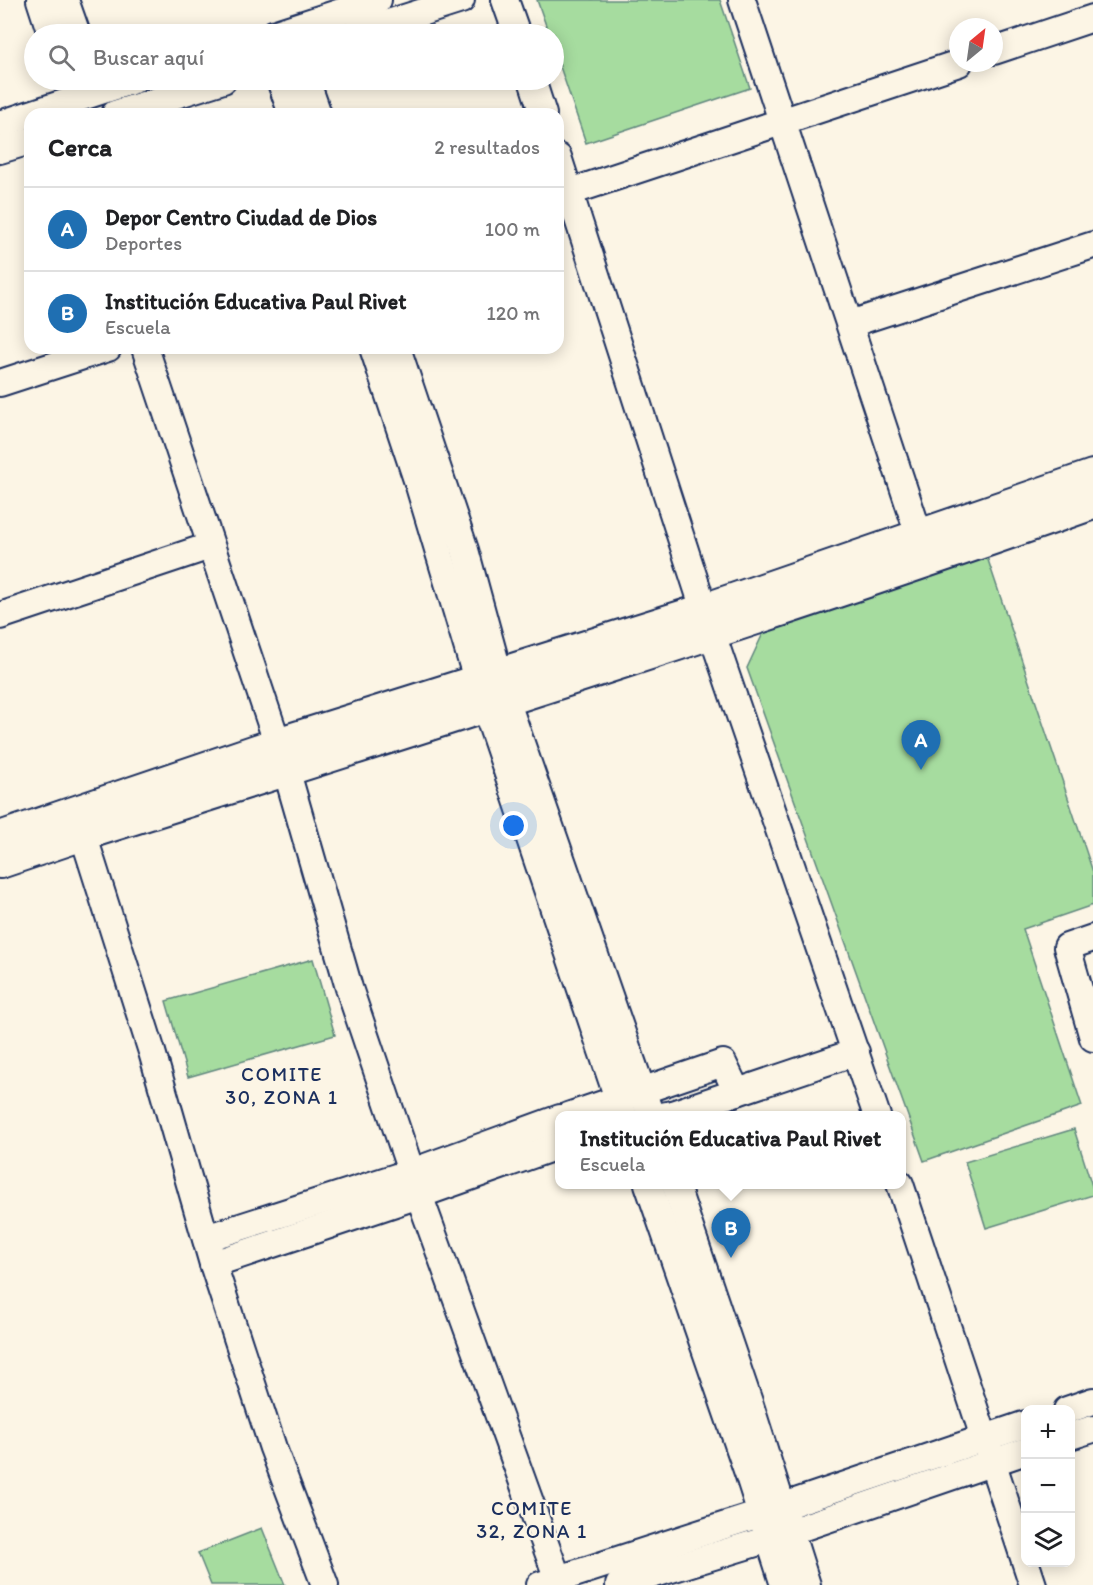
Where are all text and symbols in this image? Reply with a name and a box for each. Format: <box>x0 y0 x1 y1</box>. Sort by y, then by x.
north arrow <box>949 18 1003 72</box>
search box <box>24 24 564 90</box>
icon: search <box>45 41 78 74</box>
text: Buscar aquí <box>93 44 204 71</box>
text: Cerca <box>48 131 112 163</box>
text: 2 resultados <box>434 135 540 159</box>
text: Depor Centro Ciudad de Dios <box>105 204 377 231</box>
text: A <box>61 217 74 241</box>
text: 100 m <box>485 217 540 241</box>
text: Deportes <box>105 231 182 255</box>
text: Institución Educativa Paul Rivet <box>105 288 407 315</box>
text: B <box>61 301 74 325</box>
text: 120 m <box>487 301 540 325</box>
text: Escuela <box>105 315 171 339</box>
pin: A <box>902 720 940 770</box>
your location <box>499 811 528 840</box>
district label: COMITE 30, ZONA 1 <box>225 1062 339 1109</box>
popup <box>555 1111 906 1189</box>
text: Institución Educativa Paul Rivet <box>580 1125 881 1152</box>
text: Escuela <box>580 1152 645 1176</box>
pin: B <box>712 1208 750 1258</box>
map controls <box>1021 1405 1075 1567</box>
button: + <box>1021 1405 1075 1459</box>
button: − <box>1021 1459 1075 1513</box>
district label: COMITE 32, ZONA 1 <box>476 1496 588 1543</box>
button: layers <box>1021 1513 1075 1567</box>

